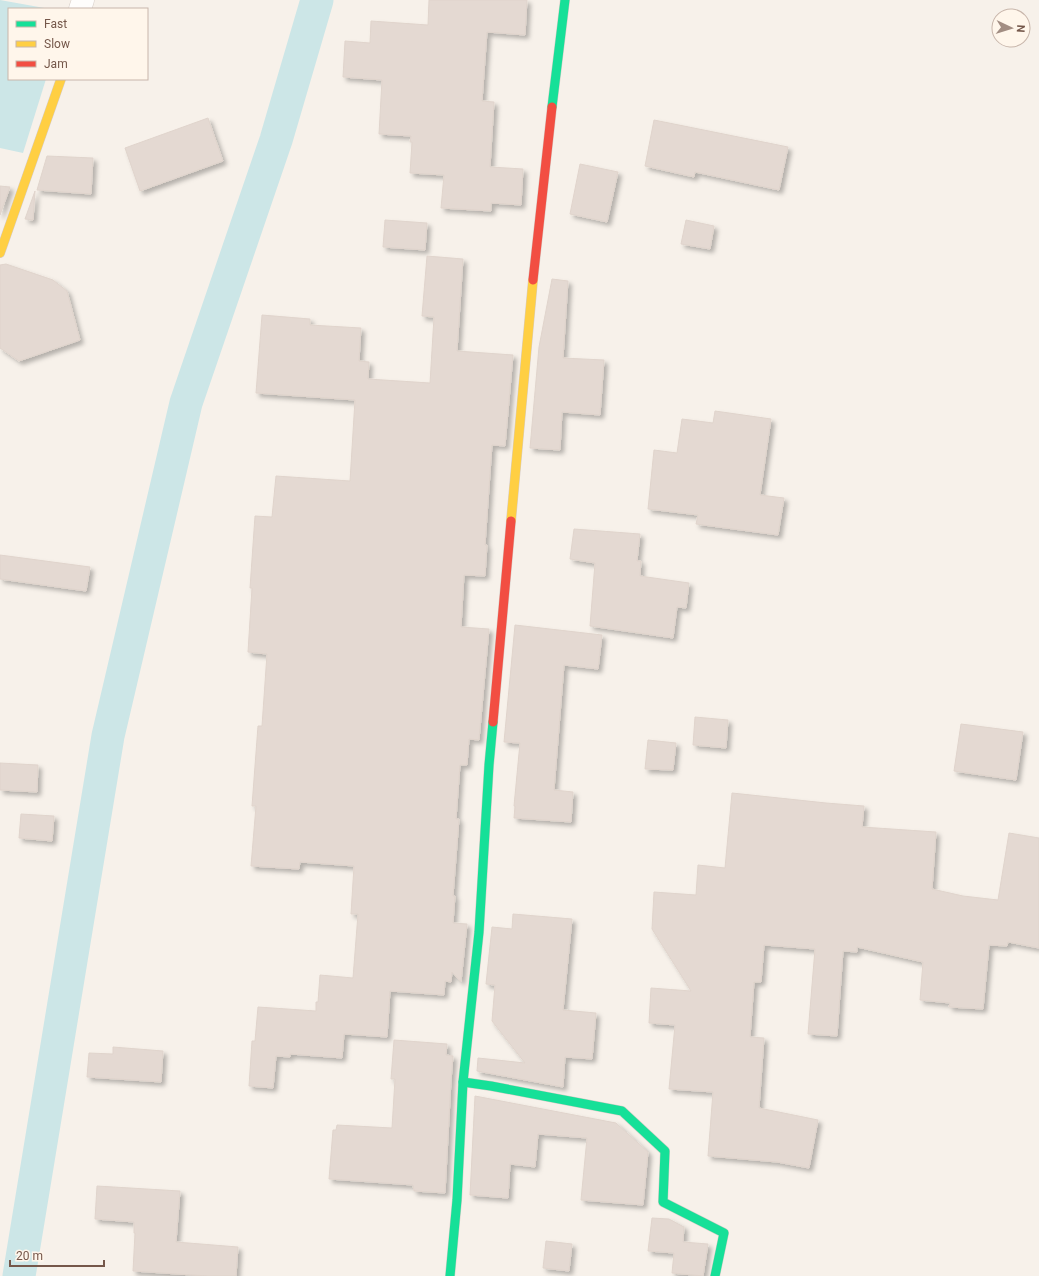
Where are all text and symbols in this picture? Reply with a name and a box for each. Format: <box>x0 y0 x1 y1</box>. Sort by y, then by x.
legend <box>8 8 148 80</box>
north arrow <box>991 8 1031 48</box>
text: Fast <box>44 17 67 31</box>
text: N <box>1014 24 1027 33</box>
text: Slow <box>44 37 70 51</box>
text: Jam <box>44 57 68 71</box>
scale bar <box>10 1242 104 1268</box>
text: 20 m <box>16 1249 43 1263</box>

